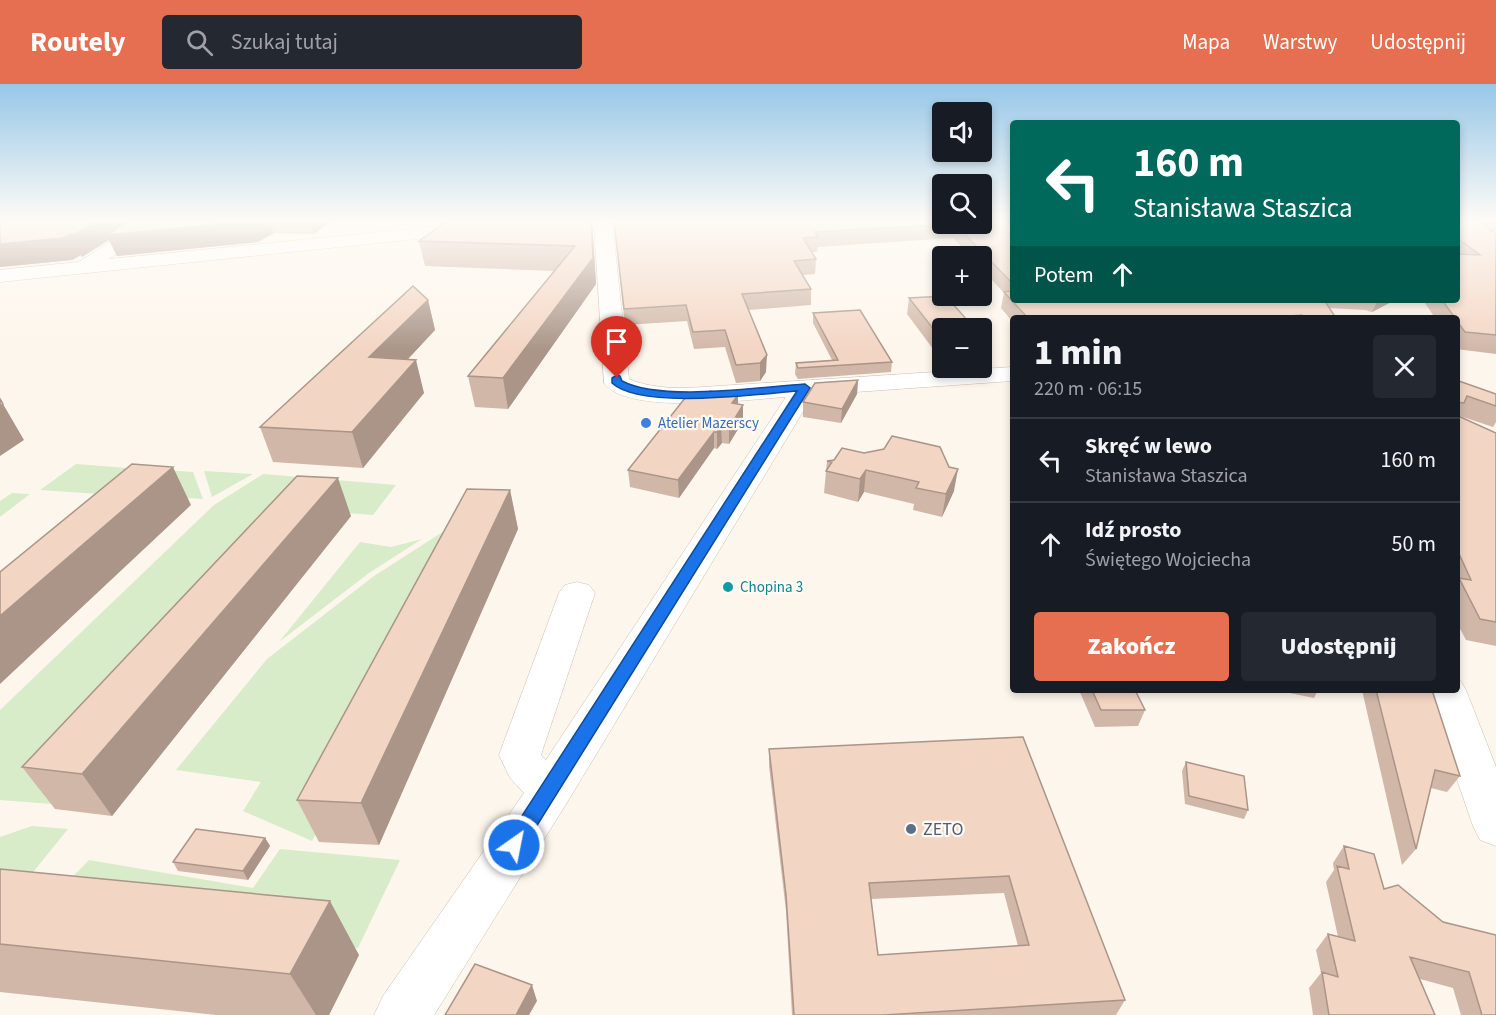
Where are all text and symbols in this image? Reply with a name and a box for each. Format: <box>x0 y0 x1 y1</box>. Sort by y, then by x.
search box <box>162 15 582 69</box>
text: Routely <box>30 22 126 62</box>
icon: search <box>183 26 216 59</box>
text: Szukaj tutaj <box>231 26 338 58</box>
text: Mapa <box>1182 27 1230 57</box>
text: Warstwy <box>1263 27 1337 57</box>
text: Udostępnij <box>1370 27 1466 57</box>
map controls <box>932 102 992 378</box>
button: sound <box>932 102 992 162</box>
text: 160 m <box>1133 133 1244 193</box>
icon: left <box>1034 144 1112 222</box>
button: search <box>932 174 992 234</box>
text: Stanisława Staszica <box>1133 189 1353 228</box>
button: + <box>932 246 992 306</box>
icon: ahead <box>1106 258 1139 291</box>
text: Potem <box>1034 259 1094 291</box>
pin <box>591 316 642 378</box>
button: − <box>932 318 992 378</box>
icon: arrive <box>600 325 633 358</box>
text: 1 min <box>1034 327 1122 378</box>
button: close <box>1373 335 1436 398</box>
text: 220 m · 06:15 <box>1034 375 1142 403</box>
place label: Atelier Mazerscy <box>658 413 759 434</box>
marker: Atelier Mazerscy <box>639 416 653 430</box>
text: Skręć w lewo <box>1085 430 1212 462</box>
icon: left <box>1034 444 1067 477</box>
text: 160 m <box>1381 444 1436 476</box>
text: Stanisława Staszica <box>1085 462 1248 490</box>
text: Idź prosto <box>1085 514 1182 546</box>
icon: ahead <box>1034 528 1067 561</box>
text: 50 m <box>1391 528 1436 560</box>
text: Świętego Wojciecha <box>1085 546 1251 574</box>
place label: Chopina 3 <box>740 577 803 598</box>
marker: Chopina 3 <box>721 580 735 594</box>
button: Zakończ <box>1034 612 1229 681</box>
button: Udostępnij <box>1241 612 1436 681</box>
position arrow <box>482 813 546 877</box>
place label: ZETO <box>923 817 963 842</box>
marker: ZETO <box>904 822 918 836</box>

